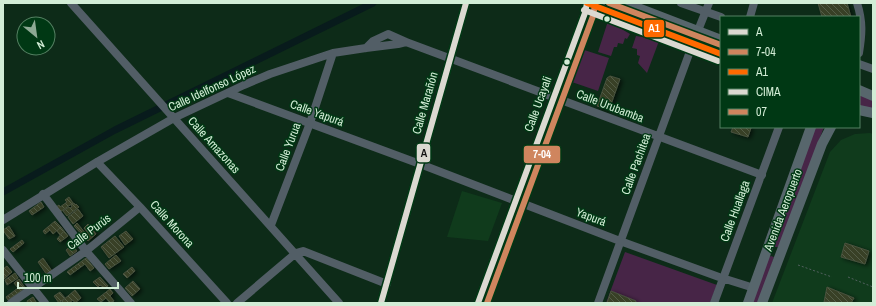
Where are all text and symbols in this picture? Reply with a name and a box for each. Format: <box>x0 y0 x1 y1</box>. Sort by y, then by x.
unlabelled marker <box>602 14 612 24</box>
north arrow <box>16 16 56 56</box>
legend <box>720 16 860 128</box>
line badge: A1 <box>643 19 665 38</box>
text: A1 <box>648 21 660 35</box>
text: A <box>755 24 763 40</box>
text: N <box>35 37 47 52</box>
text: 7-04 <box>756 44 776 60</box>
unlabelled marker <box>562 57 572 67</box>
street label: Calle Idelfonso López <box>166 61 258 115</box>
text: A1 <box>755 64 769 80</box>
street label: Calle Marañón <box>408 70 442 136</box>
street label: Calle Ucayali <box>521 74 555 134</box>
text: CIMA <box>756 84 781 100</box>
street label: Calle Urubamba <box>574 86 647 126</box>
street label: Calle Yapurá <box>288 96 347 130</box>
text: 07 <box>756 104 767 120</box>
street label: Calle Amazonas <box>184 113 244 177</box>
street label: Calle Yurua <box>271 120 305 174</box>
street label: Calle Pachitea <box>618 131 655 197</box>
line badge: A <box>416 143 431 163</box>
line badge: 7-04 <box>523 145 561 164</box>
text: A <box>421 146 428 160</box>
text: 7-04 <box>533 147 551 161</box>
street label: Avenida Aeropuerto <box>760 167 806 254</box>
street label: Calle Huallaga <box>717 178 754 244</box>
street label: Calle Morona <box>146 197 198 251</box>
street label: Yapurá <box>574 204 609 230</box>
street label: Calle Purús <box>64 210 114 254</box>
scale bar <box>18 264 118 290</box>
text: 100 m <box>24 270 51 286</box>

